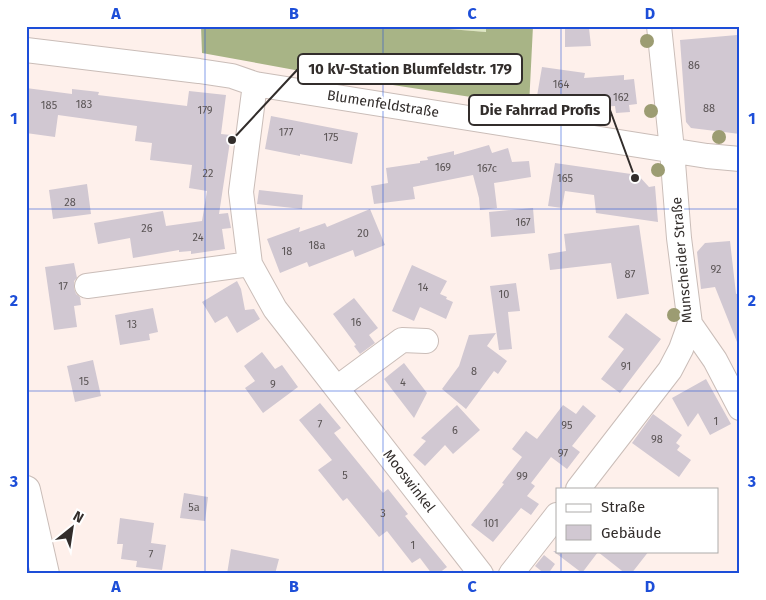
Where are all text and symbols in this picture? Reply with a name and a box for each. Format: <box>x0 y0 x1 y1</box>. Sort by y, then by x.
text: A <box>110 4 121 23</box>
text: B <box>289 4 299 23</box>
text: C <box>467 4 477 23</box>
text: D <box>645 4 655 23</box>
callout: 10 kV-Station Blumfeldstr. 179 <box>298 54 522 84</box>
house number: 86 <box>688 59 700 72</box>
text: 10 kV-Station Blumfeldstr. 179 <box>308 60 512 78</box>
house number: 164 <box>553 78 569 91</box>
street label: Blumenfeldstraße <box>326 87 440 121</box>
house number: 162 <box>613 91 629 104</box>
callout: Die Fahrrad Profis <box>469 95 610 125</box>
house number: 183 <box>76 98 92 111</box>
house number: 185 <box>41 99 58 112</box>
text: Die Fahrrad Profis <box>480 101 600 119</box>
house number: 88 <box>703 102 715 115</box>
house number: 179 <box>197 104 213 117</box>
text: 1 <box>10 109 18 128</box>
text: 1 <box>748 109 756 128</box>
house number: 177 <box>279 126 293 139</box>
house number: 175 <box>324 131 339 144</box>
house number: 169 <box>435 161 451 174</box>
house number: 167c <box>477 162 497 175</box>
house number: 22 <box>203 167 213 180</box>
house number: 165 <box>557 172 574 185</box>
house number: 28 <box>64 196 76 209</box>
street label: Munscheider Straße <box>668 196 696 324</box>
house number: 167 <box>515 216 531 229</box>
house number: 26 <box>141 222 153 235</box>
house number: 20 <box>357 227 369 240</box>
house number: 24 <box>193 231 204 244</box>
house number: 18a <box>309 239 325 252</box>
house number: 18 <box>282 245 292 258</box>
house number: 92 <box>711 263 721 276</box>
house number: 87 <box>625 268 636 281</box>
house number: 17 <box>58 280 68 293</box>
house number: 14 <box>418 281 428 294</box>
house number: 10 <box>499 288 509 301</box>
text: 2 <box>10 291 18 310</box>
text: 2 <box>748 291 756 310</box>
house number: 16 <box>351 316 361 329</box>
house number: 13 <box>127 318 137 331</box>
house number: 91 <box>621 360 631 373</box>
house number: 8 <box>471 365 477 378</box>
house number: 15 <box>79 375 90 388</box>
house number: 4 <box>400 376 406 389</box>
house number: 9 <box>270 378 276 391</box>
house number: 1 <box>714 415 718 428</box>
house number: 7 <box>318 418 323 431</box>
house number: 95 <box>561 419 573 432</box>
house number: 6 <box>452 424 458 437</box>
house number: 98 <box>651 433 663 446</box>
street label: Mooswinkel <box>379 446 439 516</box>
house number: 97 <box>558 447 568 460</box>
house number: 5 <box>342 469 348 482</box>
house number: 99 <box>516 470 528 483</box>
text: 3 <box>9 472 18 491</box>
text: 3 <box>747 472 756 491</box>
legend <box>556 488 718 552</box>
text: Straße <box>601 498 645 516</box>
house number: 5a <box>188 501 200 514</box>
north arrow <box>48 502 98 552</box>
text: N <box>70 507 87 527</box>
house number: 3 <box>380 507 386 520</box>
house number: 101 <box>483 517 499 530</box>
text: Gebäude <box>601 524 661 542</box>
house number: 1 <box>411 539 415 552</box>
house number: 7 <box>149 548 154 561</box>
text: A <box>110 577 121 596</box>
text: B <box>289 577 299 596</box>
text: C <box>467 577 477 596</box>
text: D <box>645 577 655 596</box>

